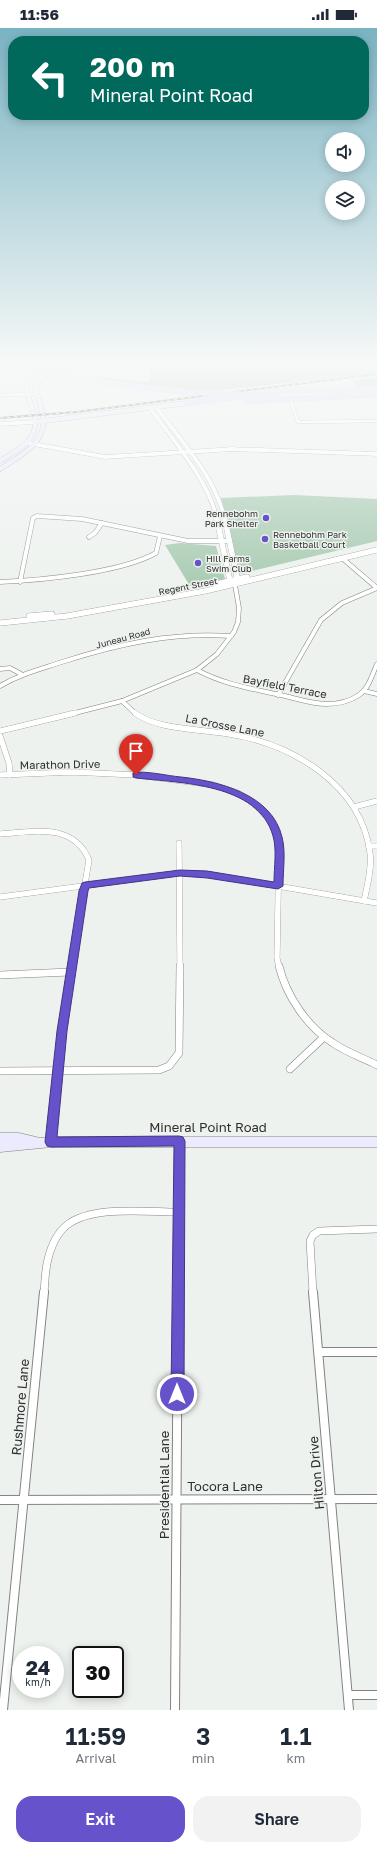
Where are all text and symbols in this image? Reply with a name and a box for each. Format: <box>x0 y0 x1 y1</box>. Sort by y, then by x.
text: 11:56 <box>20 5 59 23</box>
text: 200 m <box>90 50 175 83</box>
icon: left <box>24 52 76 104</box>
text: Mineral Point Road <box>90 84 253 106</box>
map controls <box>325 132 365 220</box>
button: sound <box>325 132 365 172</box>
button: layers <box>325 180 365 220</box>
place label: Rennebohm Park Shelter <box>205 508 258 529</box>
marker: Rennebohm Park Shelter <box>261 513 271 523</box>
place label: Rennebohm Park Basketball Court <box>273 529 347 550</box>
marker: Rennebohm Park Basketball Court <box>260 534 270 544</box>
place label: Hill Farms Swim Club <box>206 553 252 574</box>
marker: Hill Farms Swim Club <box>193 558 203 568</box>
street label: Regent Street <box>158 575 219 597</box>
street label: Juneau Road <box>95 625 151 651</box>
street label: Bayfield Terrace <box>242 671 328 701</box>
street label: La Crosse Lane <box>184 711 266 739</box>
pin <box>119 734 153 775</box>
icon: arrive <box>125 740 147 762</box>
street label: Marathon Drive <box>20 757 100 771</box>
street label: Mineral Point Road <box>149 1119 267 1135</box>
street label: Rushmore Lane <box>8 1358 32 1456</box>
position arrow <box>156 1373 198 1415</box>
street label: Presidential Lane <box>156 1431 172 1539</box>
street label: Hilton Drive <box>305 1436 327 1510</box>
street label: Tocora Lane <box>187 1478 263 1494</box>
speed limit sign: 30 <box>72 1646 124 1698</box>
text: 24 <box>26 1655 50 1679</box>
text: km/h <box>25 1676 51 1688</box>
text: 11:59 <box>65 1721 126 1750</box>
text: 3 <box>196 1721 210 1750</box>
text: 1.1 <box>280 1721 312 1750</box>
text: Arrival <box>75 1750 116 1766</box>
text: min <box>192 1750 215 1766</box>
text: km <box>286 1750 305 1766</box>
button: Exit <box>16 1796 185 1842</box>
button: Share <box>193 1796 361 1842</box>

